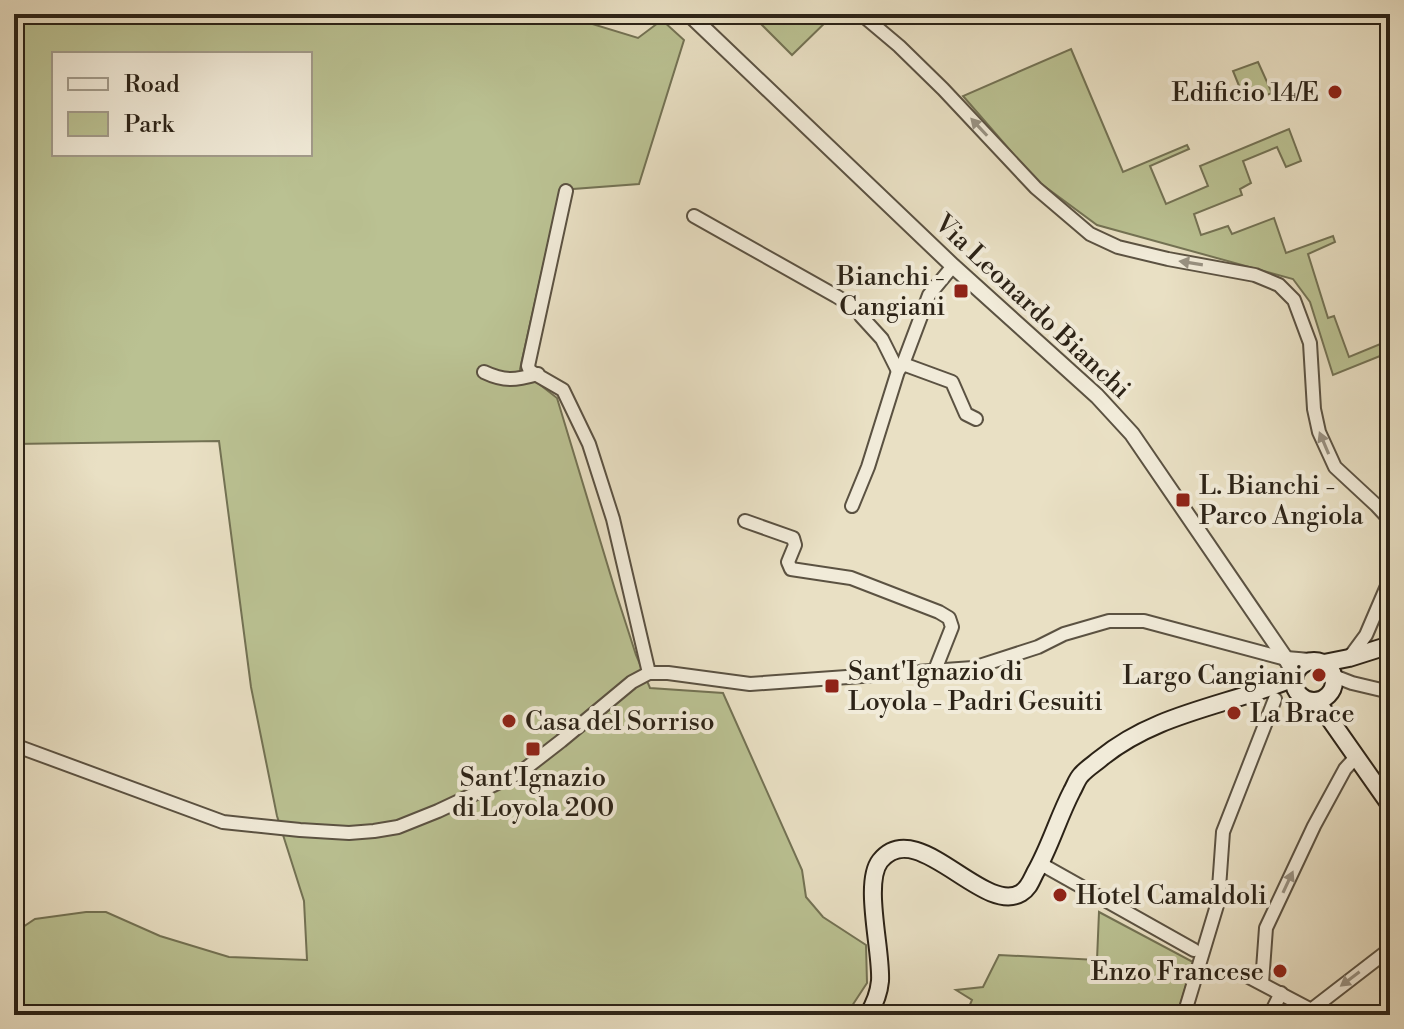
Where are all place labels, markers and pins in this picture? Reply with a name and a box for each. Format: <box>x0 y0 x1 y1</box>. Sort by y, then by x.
place label: Edificio 14/E <box>1172 77 1319 109</box>
marker: Edificio 14/E <box>1326 83 1344 101</box>
place label: Bianchi - Cangiani <box>836 261 945 323</box>
marker: Bianchi - Cangiani <box>952 282 970 300</box>
place label: L. Bianchi - Parco Angiola <box>1199 470 1364 532</box>
marker: L. Bianchi - Parco Angiola <box>1174 491 1192 509</box>
place label: Sant'Ignazio di Loyola - Padri Gesuiti <box>848 656 1102 718</box>
place label: Largo Cangiani <box>1122 660 1303 692</box>
marker: Largo Cangiani <box>1310 666 1328 684</box>
marker: Sant'Ignazio di Loyola - Padri Gesuiti <box>823 677 841 695</box>
place label: La Brace <box>1250 698 1355 730</box>
marker: La Brace <box>1225 704 1243 722</box>
place label: Casa del Sorriso <box>525 706 715 738</box>
marker: Casa del Sorriso <box>500 712 518 730</box>
marker: Sant'Ignazio di Loyola 200 <box>524 740 542 758</box>
place label: Sant'Ignazio di Loyola 200 <box>452 762 614 824</box>
place label: Hotel Camaldoli <box>1076 880 1267 912</box>
marker: Hotel Camaldoli <box>1051 886 1069 904</box>
place label: Enzo Francese <box>1091 956 1264 988</box>
marker: Enzo Francese <box>1271 962 1289 980</box>

